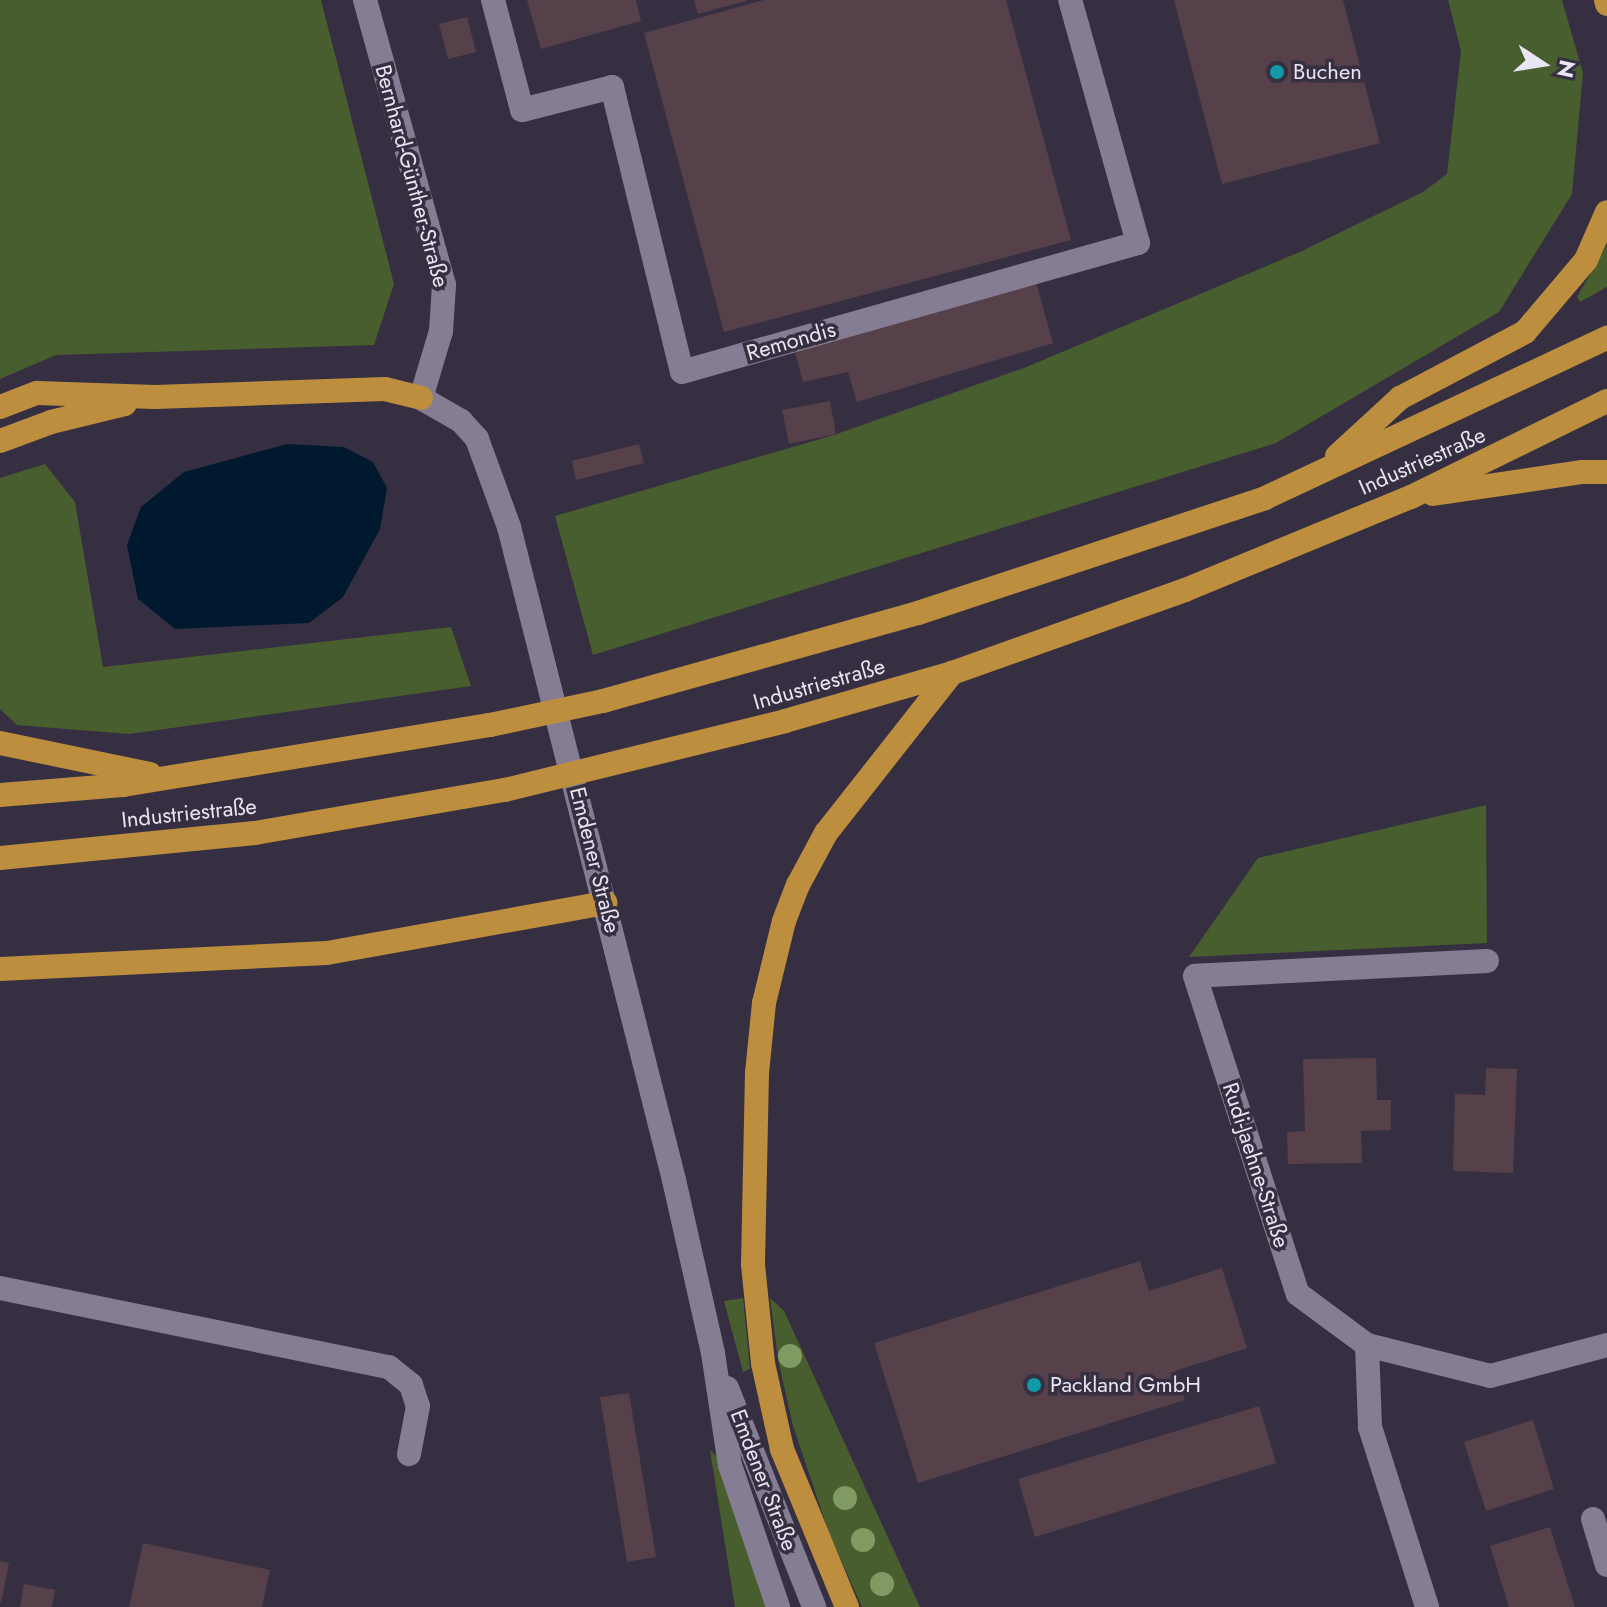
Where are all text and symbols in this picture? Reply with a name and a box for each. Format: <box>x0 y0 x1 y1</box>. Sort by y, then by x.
north arrow <box>1503 24 1583 104</box>
text: N <box>1549 57 1584 81</box>
place label: Buchen <box>1293 59 1362 85</box>
street label: Bernhard-Günther-Straße <box>370 62 454 290</box>
marker: Buchen <box>1268 63 1286 81</box>
street label: Remondis <box>743 316 839 366</box>
street label: Industriestraße <box>1355 421 1489 501</box>
street label: Industriestraße <box>750 653 888 715</box>
street label: Emdener Straße <box>564 784 626 936</box>
street label: Industriestraße <box>120 793 258 833</box>
street label: Rudi-Jaehne-Straße <box>1217 1079 1295 1251</box>
place label: Packland GmbH <box>1050 1372 1201 1398</box>
marker: Packland GmbH <box>1025 1376 1043 1394</box>
street label: Emdener Straße <box>725 1406 803 1554</box>

